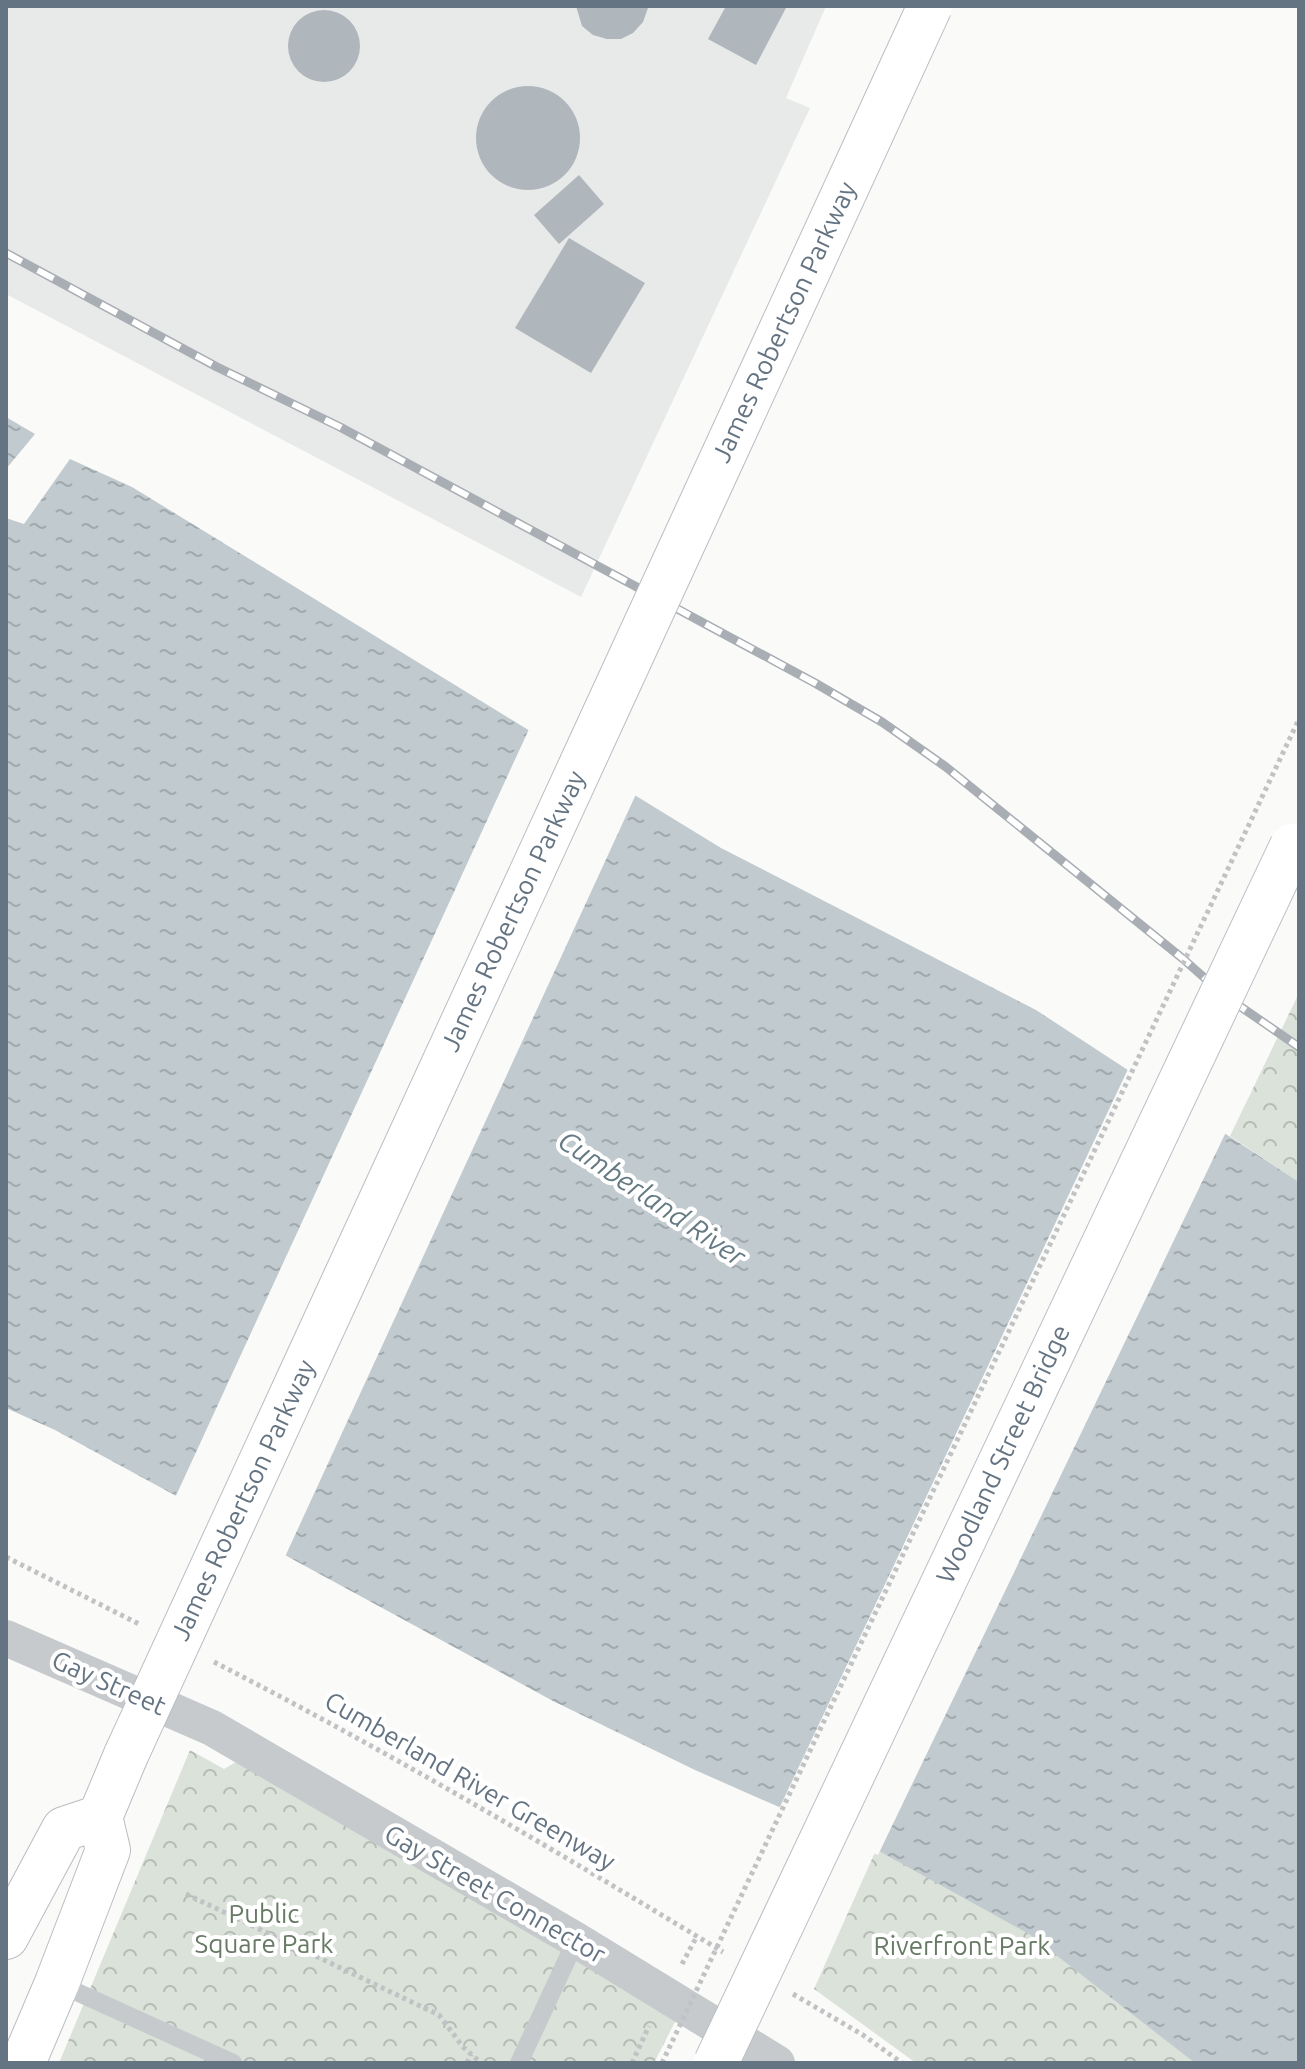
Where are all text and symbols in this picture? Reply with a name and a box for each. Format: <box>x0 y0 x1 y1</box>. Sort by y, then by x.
street label: James Robertson Parkway <box>706 177 861 467</box>
street label: James Robertson Parkway <box>435 766 590 1056</box>
water label: Cumberland River <box>553 1124 753 1272</box>
street label: Woodland Street Bridge <box>930 1320 1075 1587</box>
street label: James Robertson Parkway <box>165 1355 320 1645</box>
street label: Gay Street <box>48 1645 171 1721</box>
street label: Cumberland River Greenway <box>320 1685 621 1876</box>
street label: Gay Street Connector <box>380 1818 611 1969</box>
park label: Public Square Park <box>195 1899 333 1958</box>
park label: Riverfront Park <box>874 1931 1050 1960</box>

